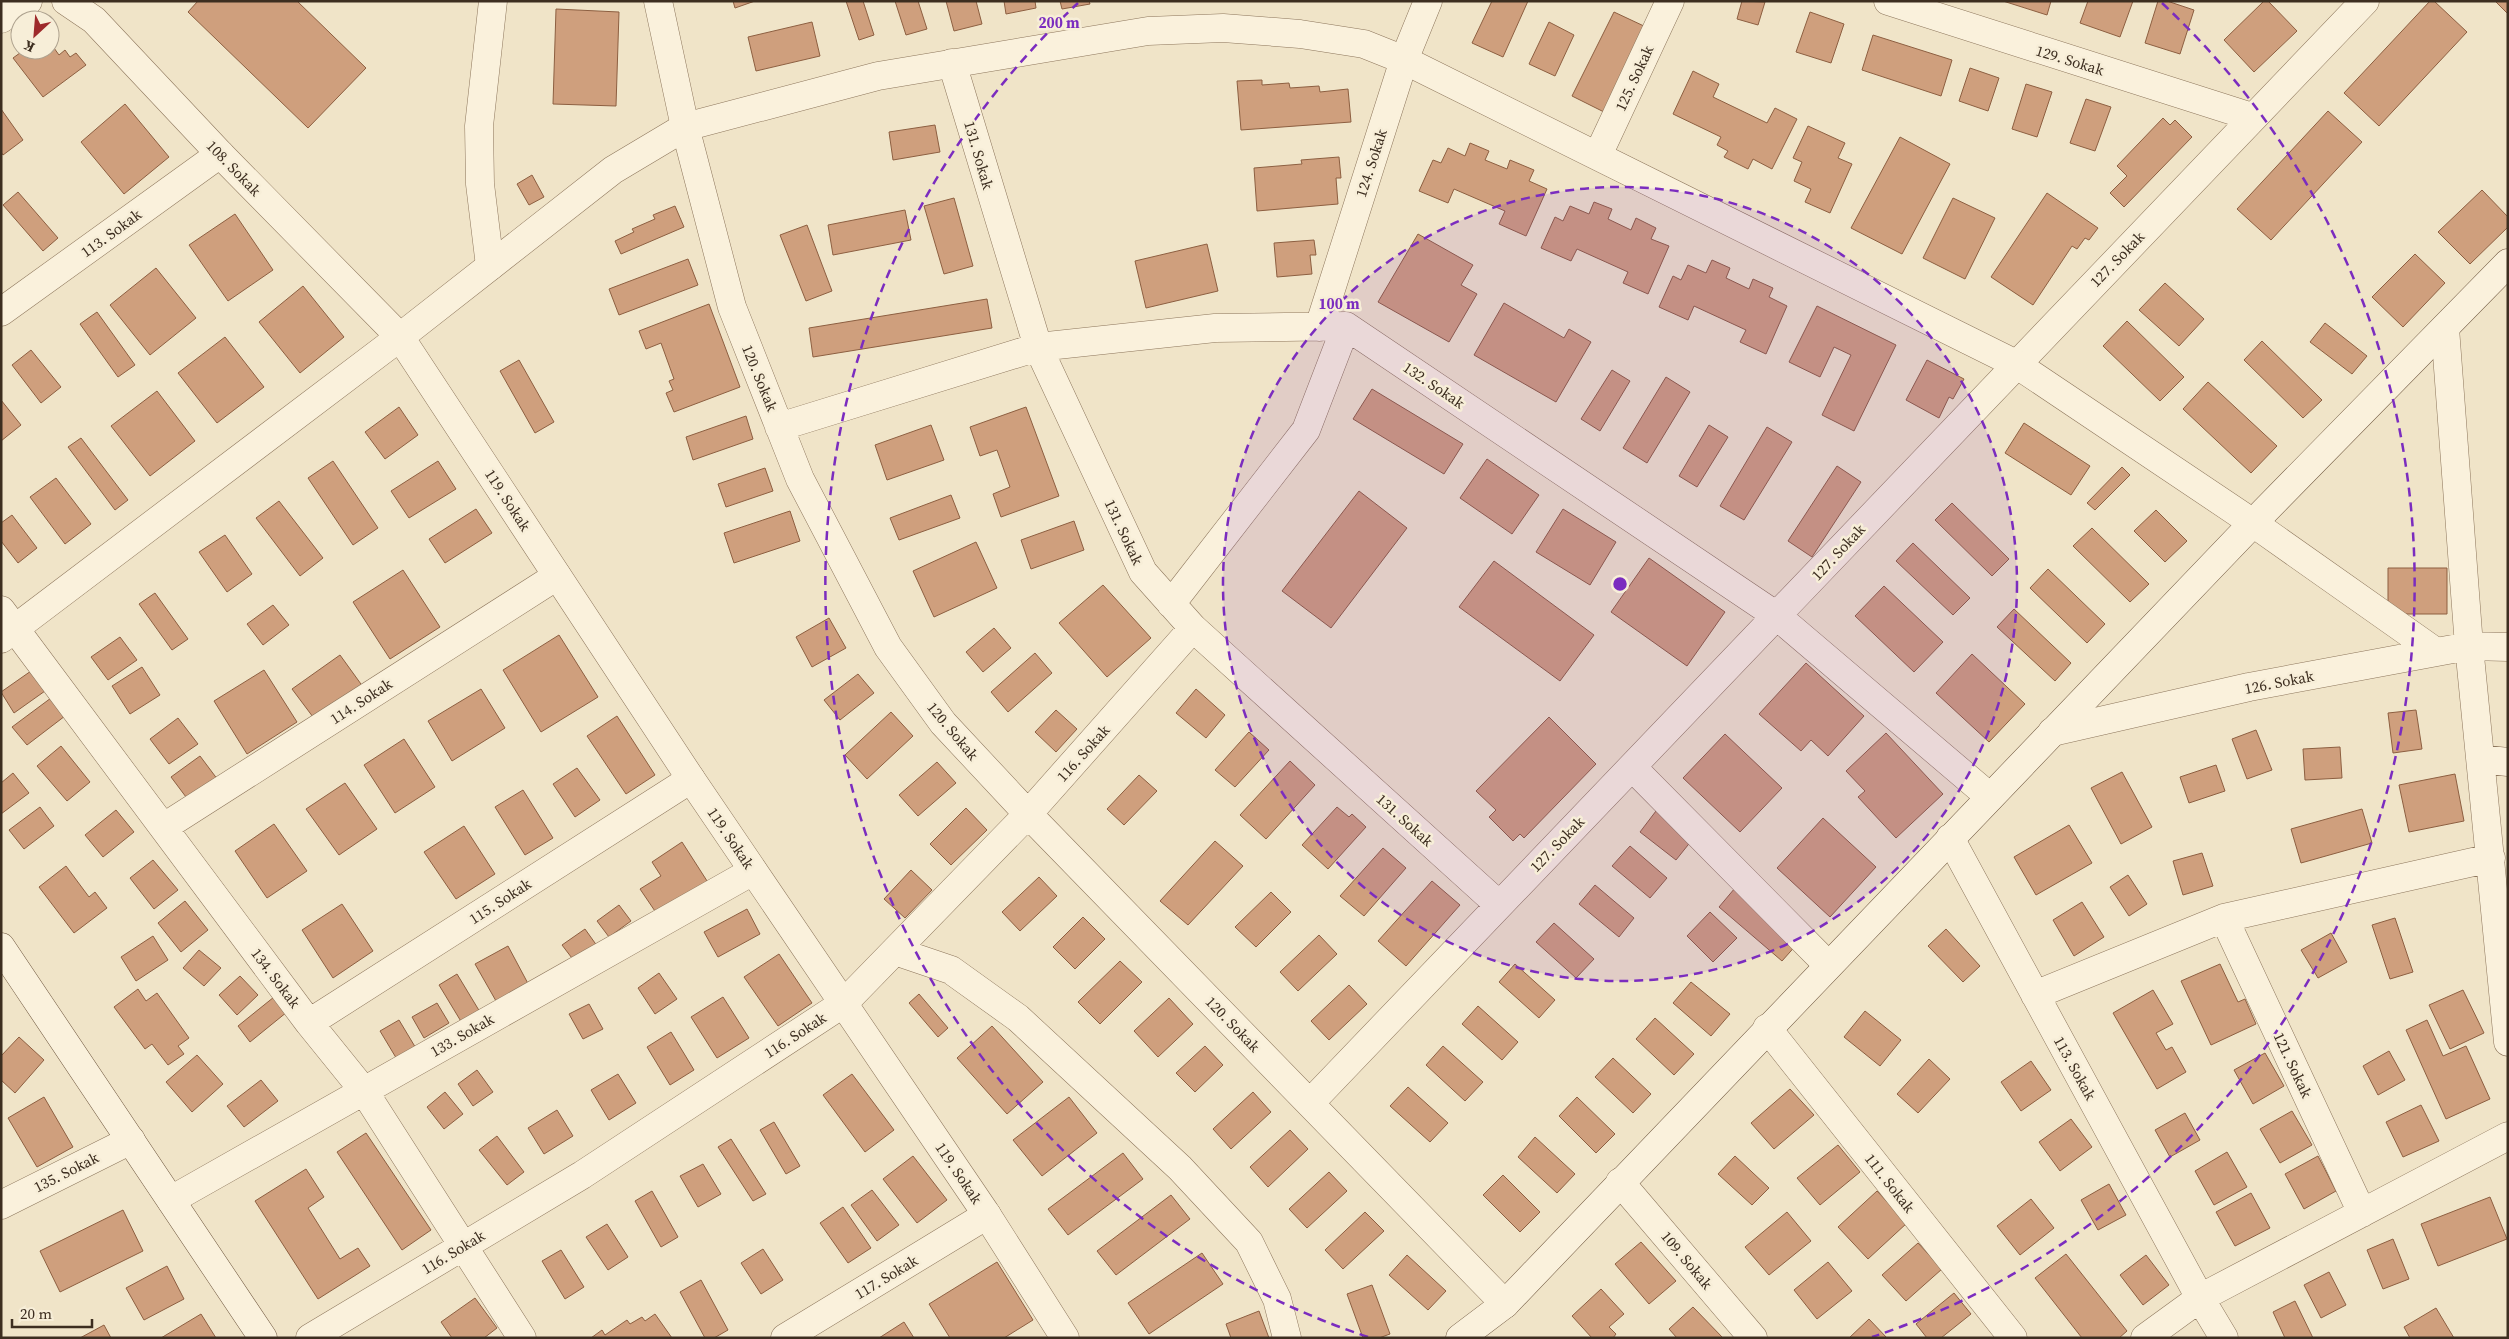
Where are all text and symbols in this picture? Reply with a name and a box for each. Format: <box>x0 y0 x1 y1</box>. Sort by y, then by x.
north arrow <box>10 10 60 60</box>
text: 200 m <box>1038 12 1080 33</box>
text: K <box>20 35 38 58</box>
street label: 129. Sokak <box>2033 40 2107 81</box>
street label: 125. Sokak <box>1610 41 1659 114</box>
street label: 131. Sokak <box>959 118 999 192</box>
street label: 124. Sokak <box>1350 126 1392 200</box>
street label: 108. Sokak <box>202 135 267 201</box>
street label: 113. Sokak <box>76 203 146 262</box>
street label: 127. Sokak <box>2085 226 2150 292</box>
text: 100 m <box>1318 293 1360 314</box>
street label: 120. Sokak <box>737 341 783 415</box>
street label: 132. Sokak <box>1399 357 1470 414</box>
street label: 119. Sokak <box>480 465 536 536</box>
street label: 131. Sokak <box>1100 496 1149 569</box>
street label: 127. Sokak <box>1806 519 1870 585</box>
centre of rings <box>1611 575 1629 593</box>
street label: 126. Sokak <box>2242 665 2316 699</box>
street label: 114. Sokak <box>326 673 397 729</box>
street label: 120. Sokak <box>922 697 984 765</box>
street label: 116. Sokak <box>1052 719 1115 786</box>
street label: 131. Sokak <box>1372 789 1439 852</box>
street label: 119. Sokak <box>703 803 760 874</box>
street label: 127. Sokak <box>1525 811 1590 877</box>
street label: 115. Sokak <box>465 873 536 929</box>
street label: 134. Sokak <box>246 944 306 1013</box>
street label: 120. Sokak <box>1201 991 1266 1057</box>
street label: 116. Sokak <box>760 1007 831 1063</box>
street label: 133. Sokak <box>426 1008 498 1062</box>
street label: 121. Sokak <box>2269 1029 2318 1102</box>
street label: 113. Sokak <box>2049 1032 2102 1105</box>
street label: 119. Sokak <box>931 1138 988 1209</box>
street label: 135. Sokak <box>30 1146 103 1197</box>
street label: 111. Sokak <box>1860 1149 1920 1218</box>
street label: 116. Sokak <box>417 1224 489 1279</box>
street label: 109. Sokak <box>1656 1226 1718 1294</box>
street label: 117. Sokak <box>850 1249 922 1304</box>
scale bar <box>12 1296 92 1328</box>
text: 20 m <box>20 1303 52 1324</box>

